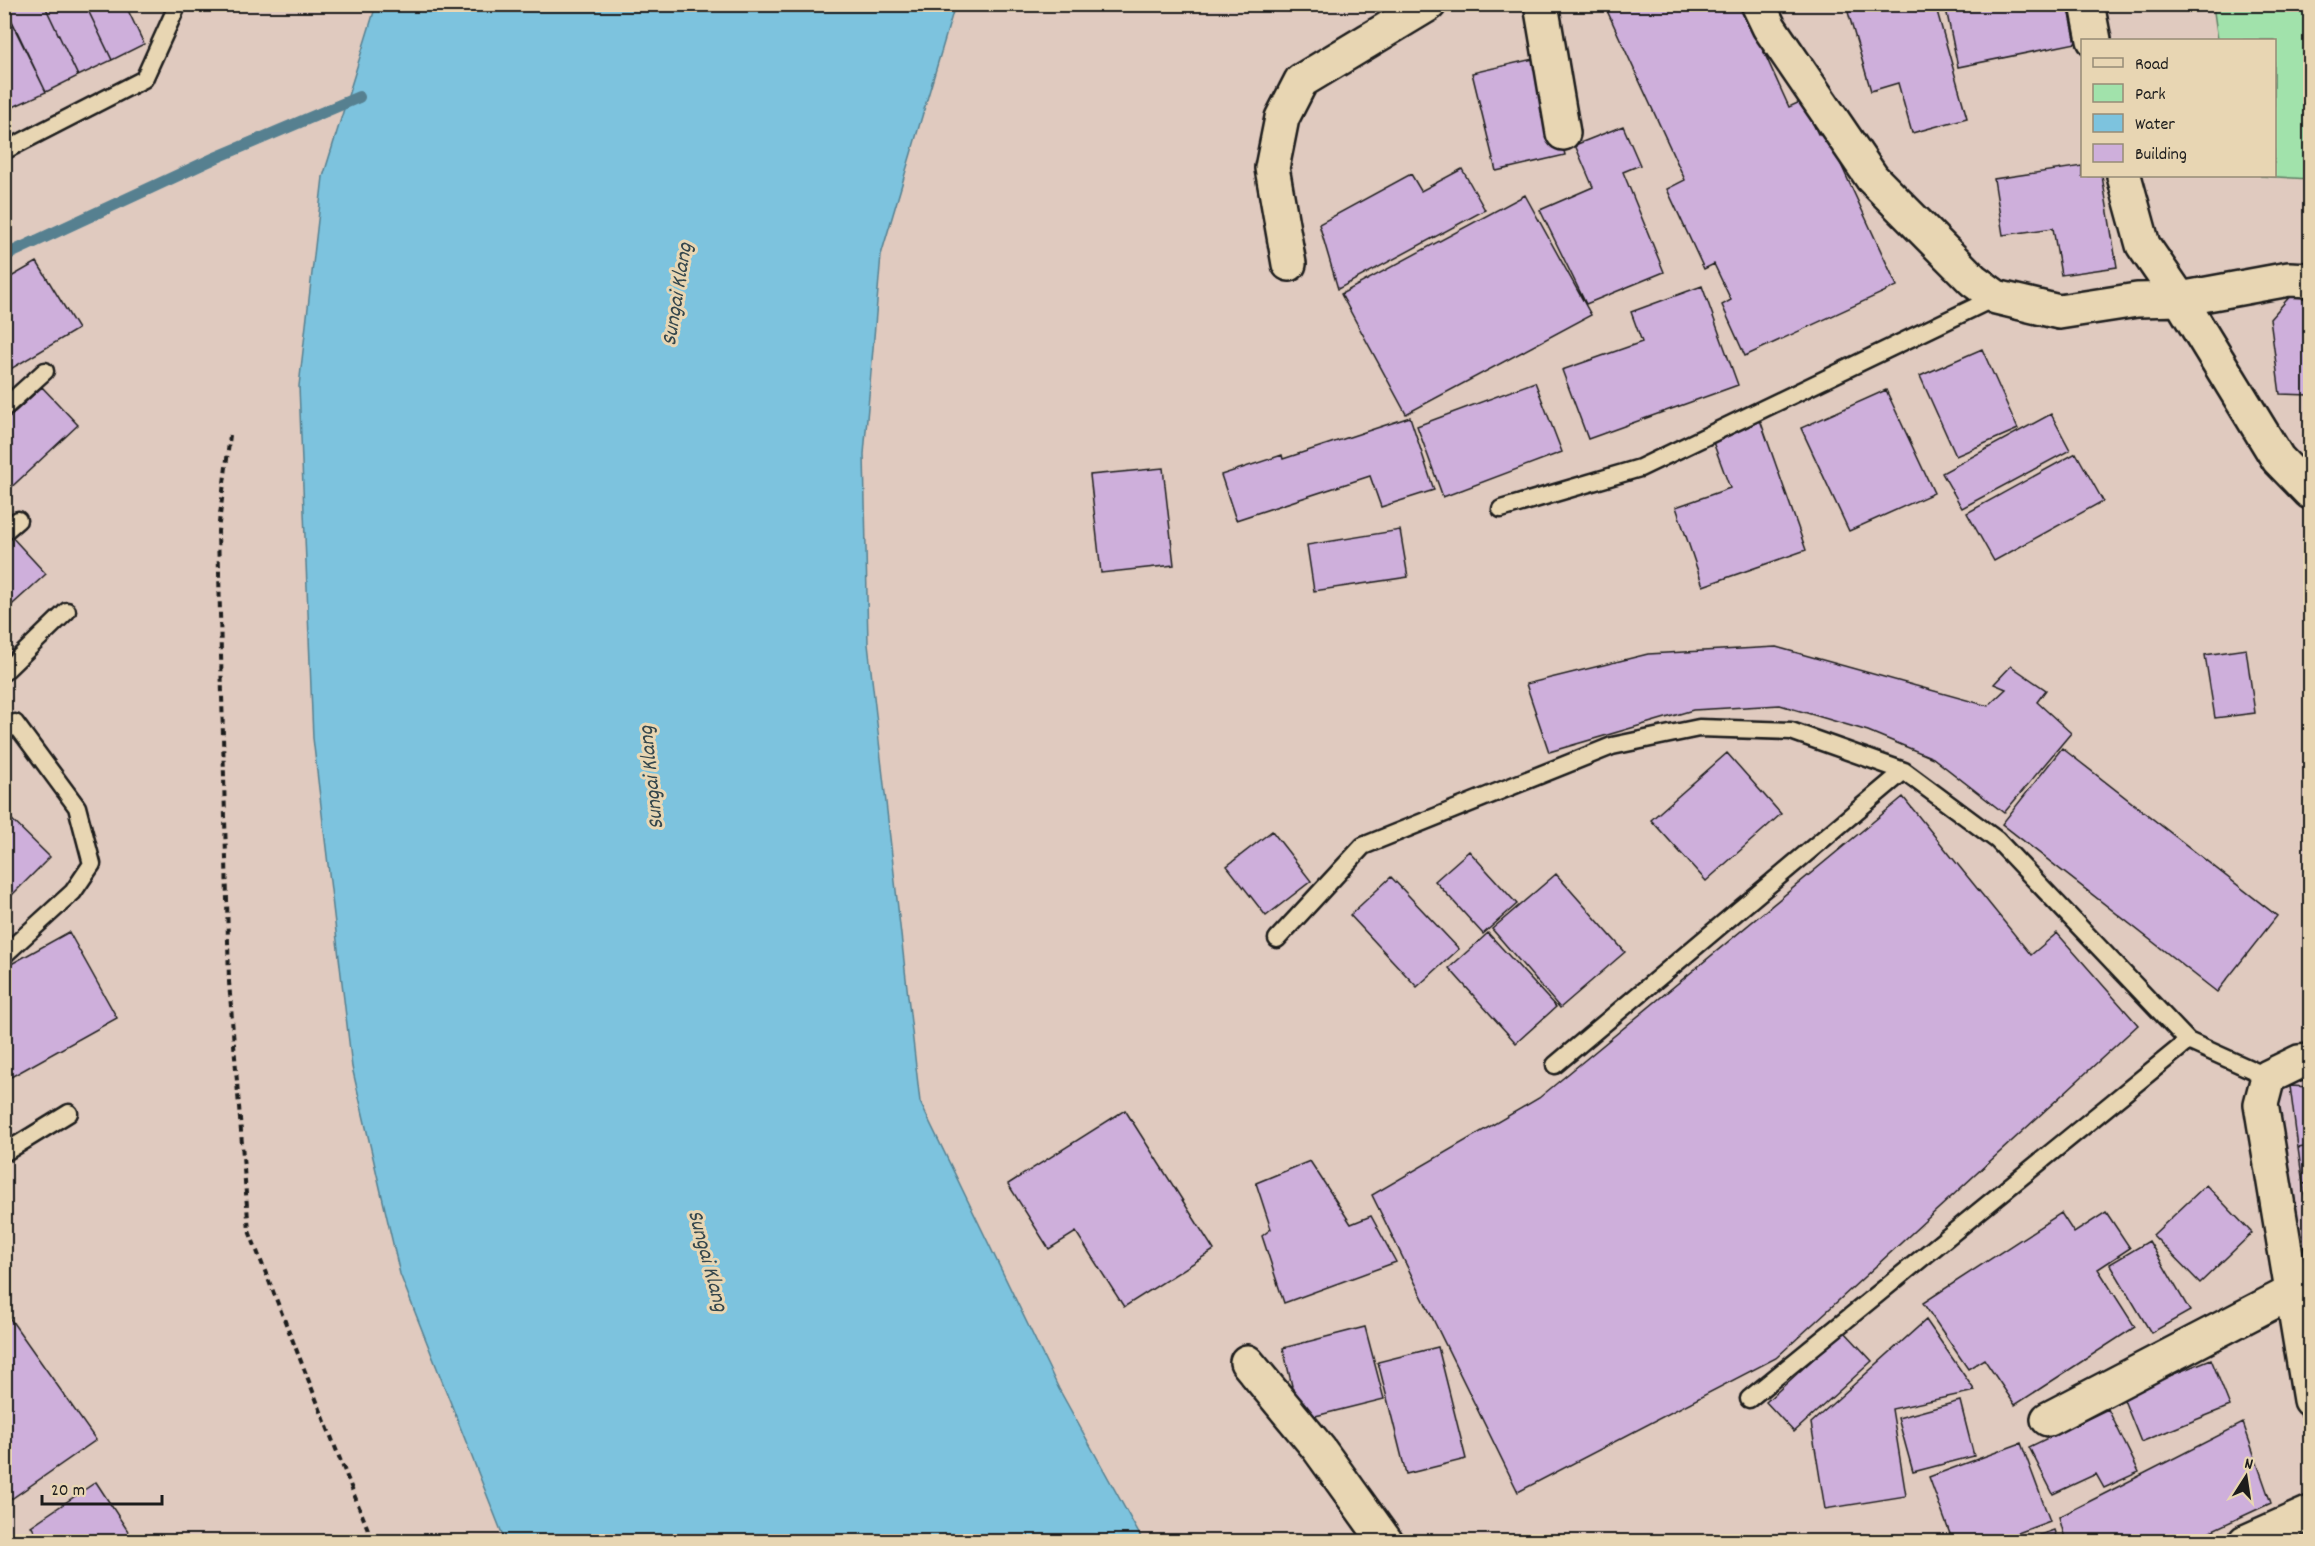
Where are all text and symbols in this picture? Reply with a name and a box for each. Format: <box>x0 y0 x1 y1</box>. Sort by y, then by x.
legend <box>2081 39 2276 177</box>
text: Road <box>2135 53 2169 78</box>
text: Park <box>2135 83 2166 108</box>
text: Water <box>2135 113 2175 138</box>
text: Building <box>2135 143 2187 168</box>
water label: Sungai Klang <box>655 239 702 348</box>
water label: Sungai Klang <box>631 723 673 831</box>
water label: Sungai Klang <box>678 1207 735 1316</box>
north arrow <box>2216 1447 2276 1507</box>
text: N <box>2242 1453 2255 1477</box>
scale bar <box>42 1468 162 1506</box>
text: 20 m <box>51 1479 85 1504</box>

